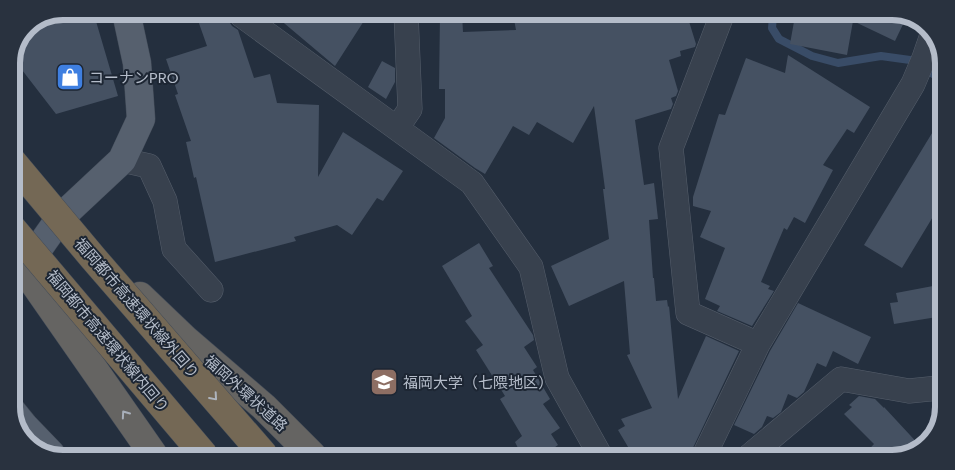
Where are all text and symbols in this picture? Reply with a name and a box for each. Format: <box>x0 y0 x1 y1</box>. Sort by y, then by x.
shop icon: コーナンPRO <box>55 62 85 92</box>
place label: コーナンPRO <box>89 67 179 88</box>
street label: 福岡都市高速環状線外回り <box>70 233 204 383</box>
street label: 福岡都市高速環状線内回り <box>42 265 174 417</box>
street label: 福岡外環状道路 <box>200 350 292 436</box>
school or university icon: 福岡大学（七隈地区） <box>369 367 399 397</box>
place label: 福岡大学（七隈地区） <box>403 372 553 393</box>
one-way arrow <box>208 391 217 400</box>
one-way arrow <box>122 410 131 420</box>

